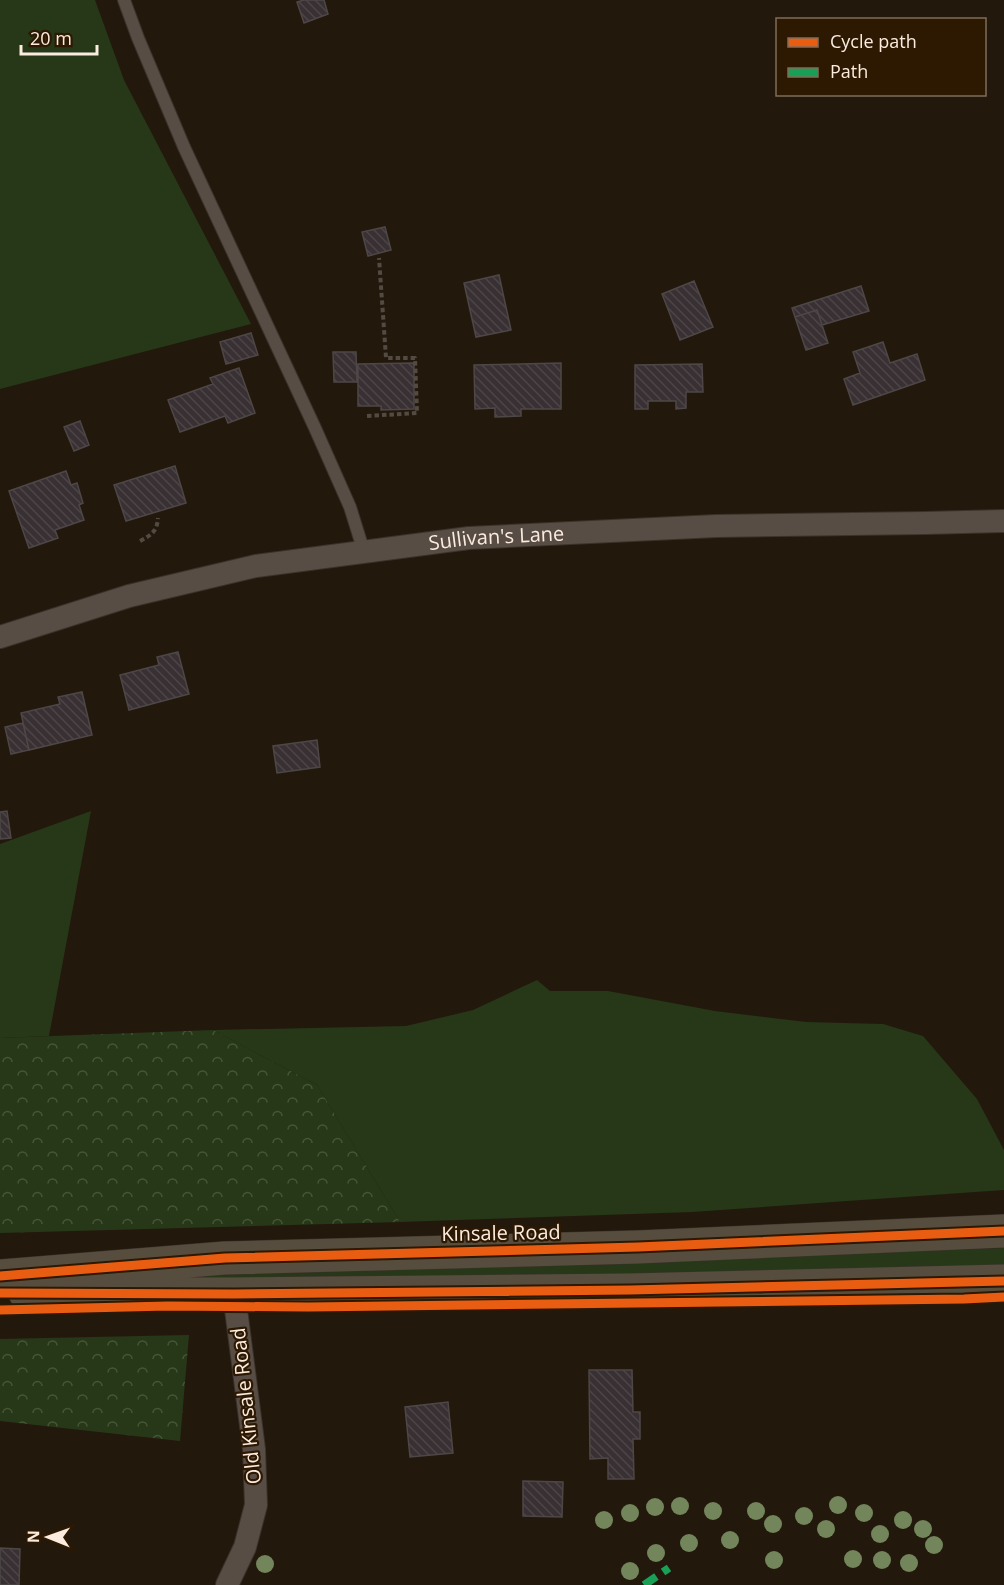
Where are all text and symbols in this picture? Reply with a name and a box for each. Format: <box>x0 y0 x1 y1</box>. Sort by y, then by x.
scale bar <box>21 18 98 56</box>
legend <box>776 18 986 96</box>
text: 20 m <box>30 26 72 50</box>
text: Cycle path <box>830 29 917 53</box>
text: Path <box>830 59 868 83</box>
street label: Sullivan's Lane <box>427 519 565 556</box>
street label: Kinsale Road <box>441 1218 561 1247</box>
street label: Old Kinsale Road <box>224 1326 267 1486</box>
north arrow <box>18 1507 78 1567</box>
text: N <box>22 1530 44 1543</box>

